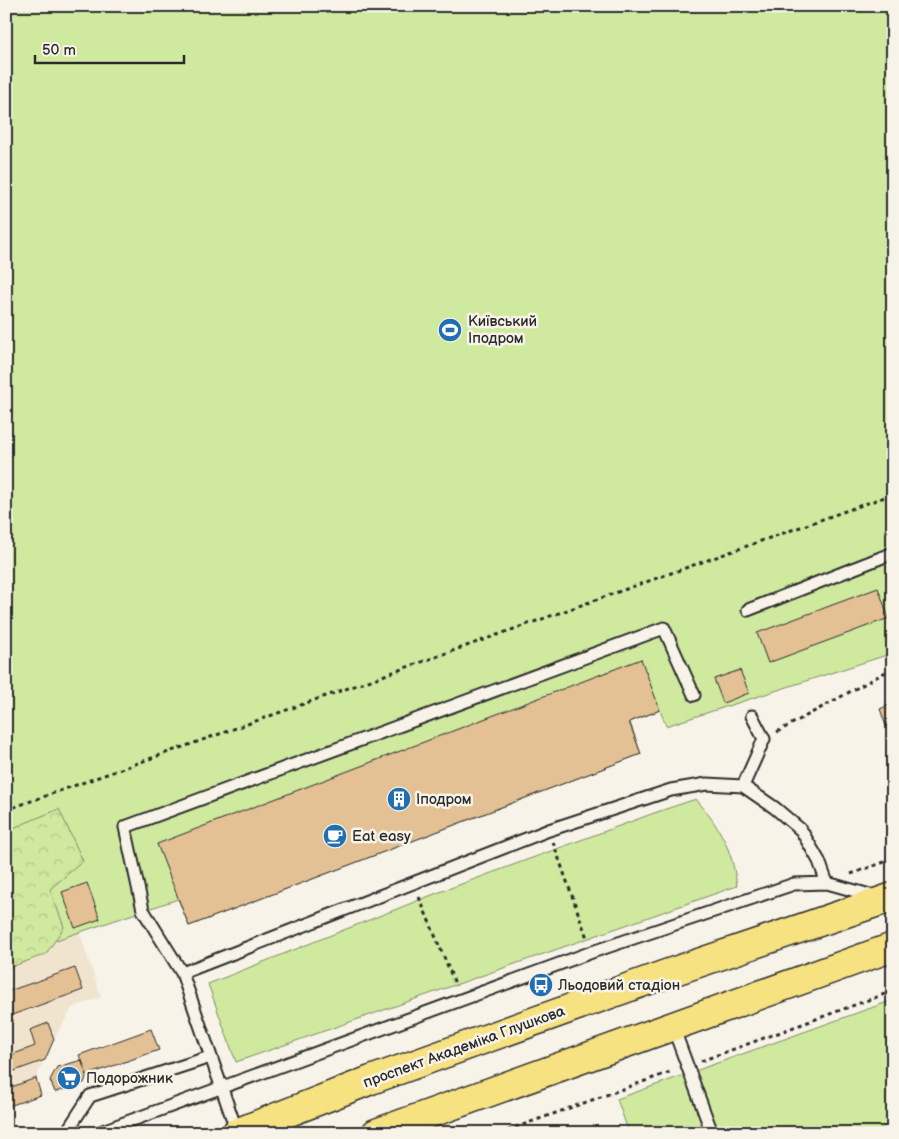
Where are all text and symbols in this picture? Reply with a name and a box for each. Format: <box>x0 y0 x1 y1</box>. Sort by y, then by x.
scale bar <box>35 32 184 64</box>
text: 50 m <box>42 41 76 60</box>
place label: Київський Іподром <box>468 312 537 348</box>
sports icon: Київський Іподром <box>437 317 463 343</box>
building icon: Іподром <box>386 786 412 812</box>
place label: Іподром <box>416 790 472 809</box>
cafe icon: Eat easy <box>322 823 348 849</box>
place label: Eat easy <box>352 827 411 846</box>
bus stop icon: Льодовий стадіон <box>528 972 554 998</box>
place label: Льодовий стадіон <box>557 976 680 995</box>
street label: проспект Академіка Глушкова <box>361 1002 568 1092</box>
supermarket icon: Подорожник <box>56 1065 82 1091</box>
place label: Подорожник <box>86 1069 173 1088</box>

